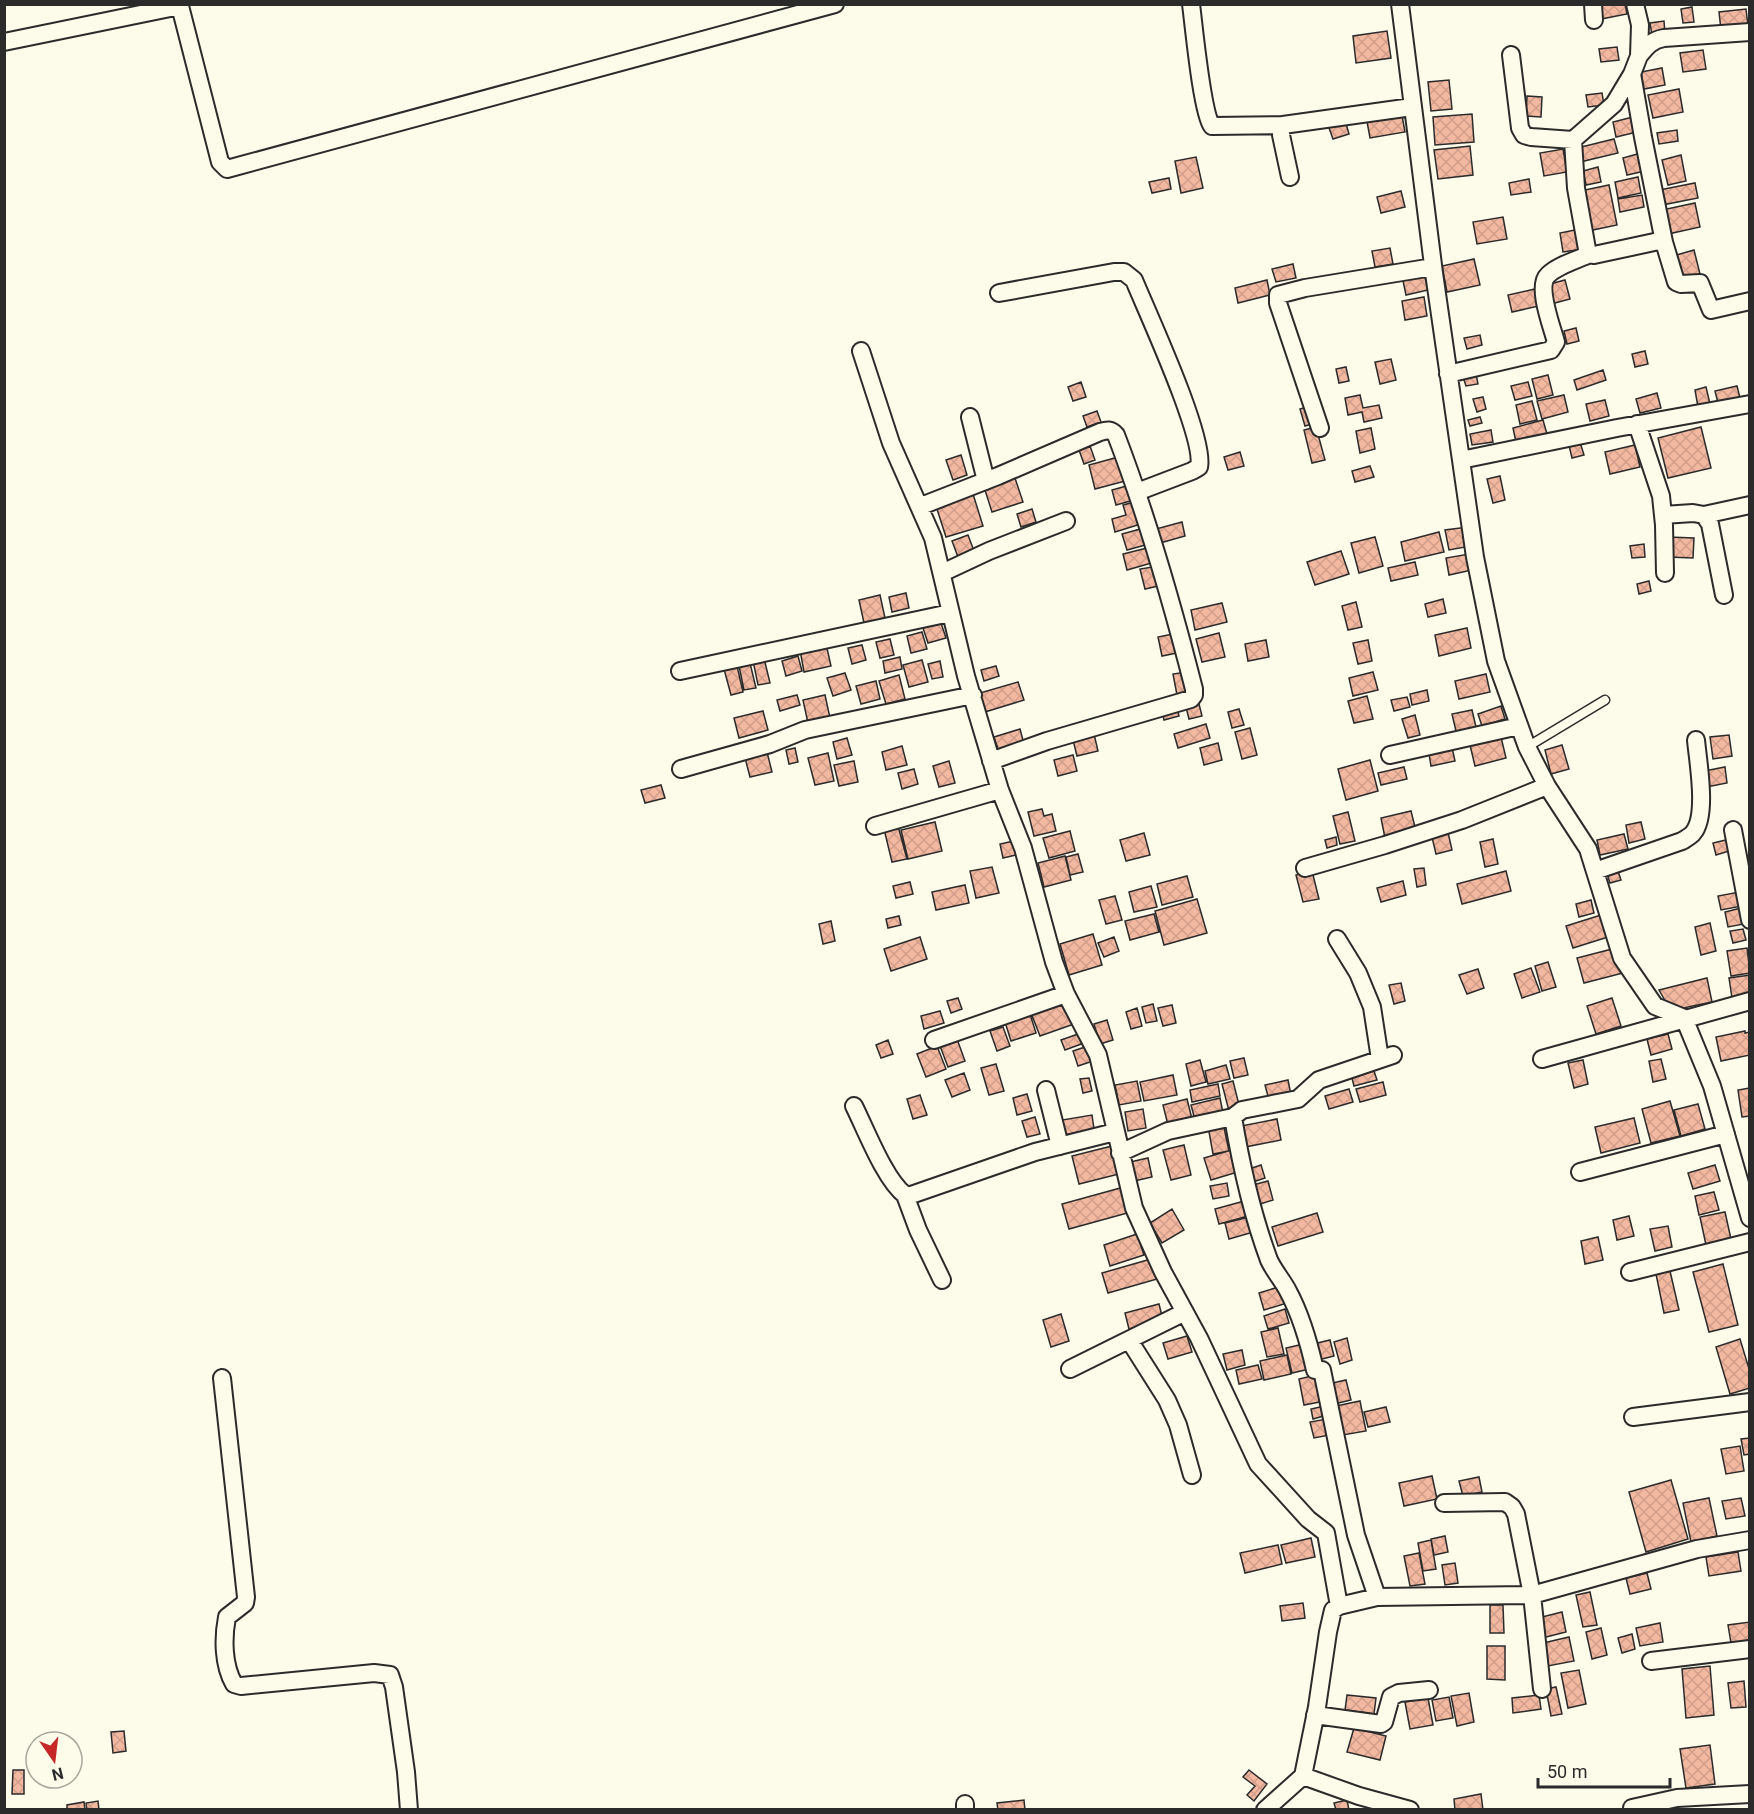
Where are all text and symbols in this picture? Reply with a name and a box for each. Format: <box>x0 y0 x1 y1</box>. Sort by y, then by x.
north arrow <box>24 1730 84 1790</box>
scale bar <box>1538 1751 1670 1789</box>
text: 50 m <box>1547 1761 1587 1782</box>
text: N <box>50 1763 65 1785</box>

